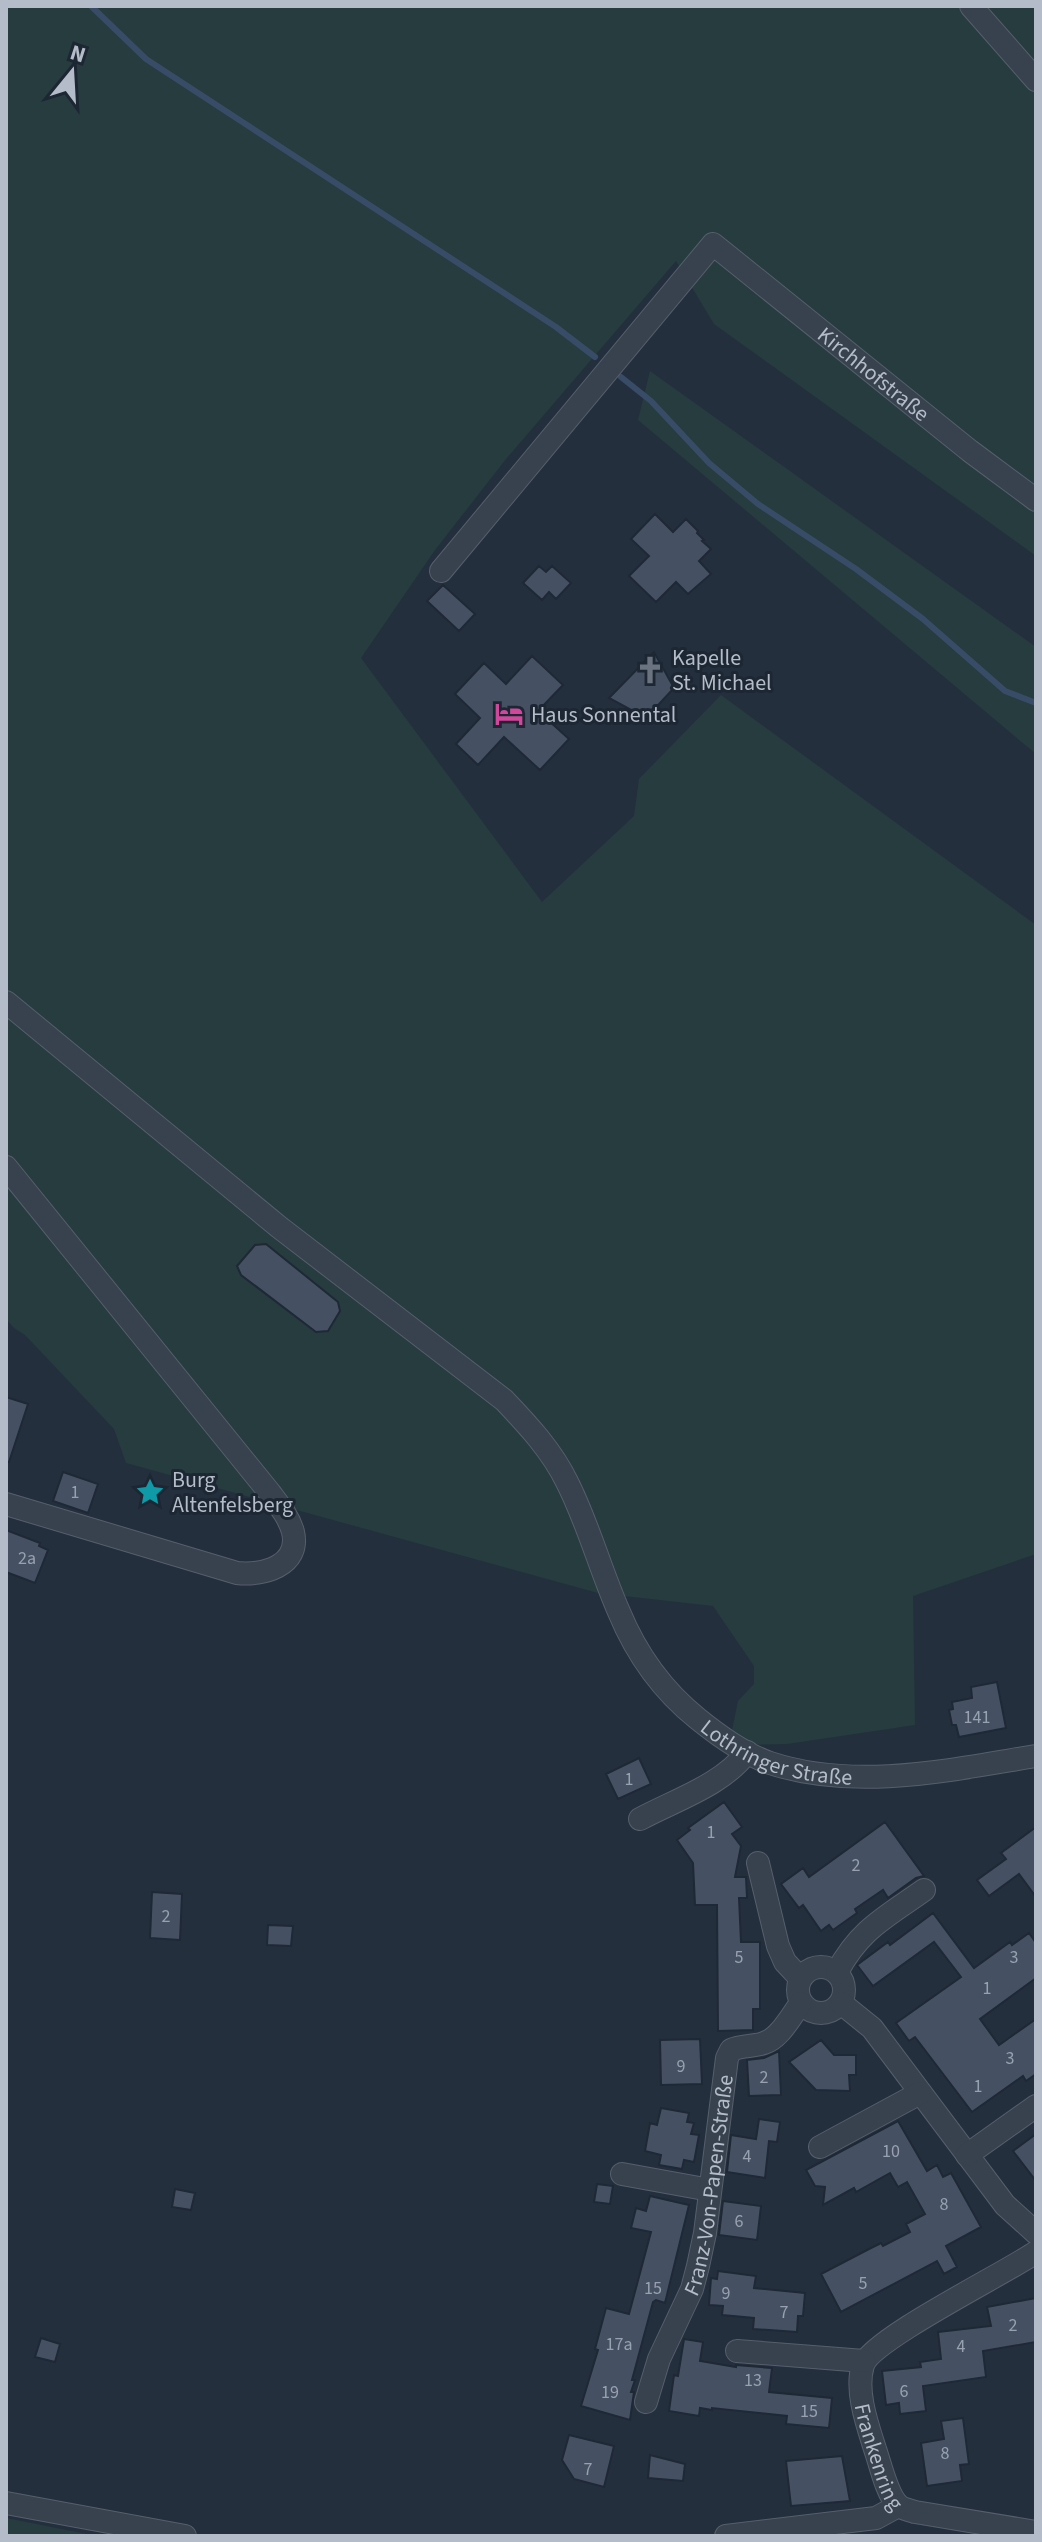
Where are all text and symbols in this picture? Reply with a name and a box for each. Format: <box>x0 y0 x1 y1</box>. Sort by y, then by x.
north arrow <box>32 32 112 112</box>
text: N <box>66 36 90 71</box>
street label: Kirchhofstraße <box>810 319 936 430</box>
place label: Kapelle St. Michael <box>672 642 772 699</box>
church icon: Kapelle St. Michael <box>635 655 665 685</box>
hotel icon: Haus Sonnental <box>494 699 524 729</box>
place label: Haus Sonnental <box>531 699 676 731</box>
place label: Burg Altenfelsberg <box>172 1464 293 1521</box>
place icon: Burg Altenfelsberg <box>135 1477 165 1507</box>
house number: 1 <box>71 1480 79 1505</box>
house number: 2a <box>18 1546 36 1571</box>
house number: 141 <box>964 1705 990 1730</box>
street label: Lothringer Straße <box>694 1712 853 1794</box>
house number: 1 <box>625 1767 633 1792</box>
house number: 1 <box>707 1820 715 1845</box>
house number: 2 <box>852 1853 861 1878</box>
house number: 2 <box>162 1904 171 1929</box>
house number: 5 <box>735 1945 744 1970</box>
house number: 3 <box>1010 1945 1019 1970</box>
house number: 1 <box>983 1976 991 2001</box>
house number: 3 <box>1006 2046 1015 2071</box>
house number: 9 <box>677 2054 686 2079</box>
house number: 2 <box>760 2065 769 2090</box>
street label: Franz-Von-Papen-Straße <box>676 2073 742 2301</box>
house number: 1 <box>974 2074 982 2099</box>
house number: 10 <box>882 2139 900 2164</box>
house number: 4 <box>743 2144 752 2169</box>
house number: 8 <box>940 2192 949 2217</box>
house number: 6 <box>735 2209 744 2234</box>
house number: 5 <box>859 2271 868 2296</box>
house number: 15 <box>644 2276 662 2301</box>
house number: 9 <box>722 2281 731 2306</box>
house number: 7 <box>780 2300 789 2325</box>
house number: 2 <box>1009 2313 1018 2338</box>
house number: 17a <box>606 2332 632 2357</box>
house number: 4 <box>957 2334 966 2359</box>
house number: 13 <box>744 2368 762 2393</box>
house number: 6 <box>900 2379 909 2404</box>
house number: 19 <box>601 2380 619 2405</box>
house number: 15 <box>800 2399 818 2424</box>
street label: Frankenring <box>846 2400 911 2518</box>
house number: 8 <box>941 2441 950 2466</box>
house number: 7 <box>584 2457 593 2482</box>

